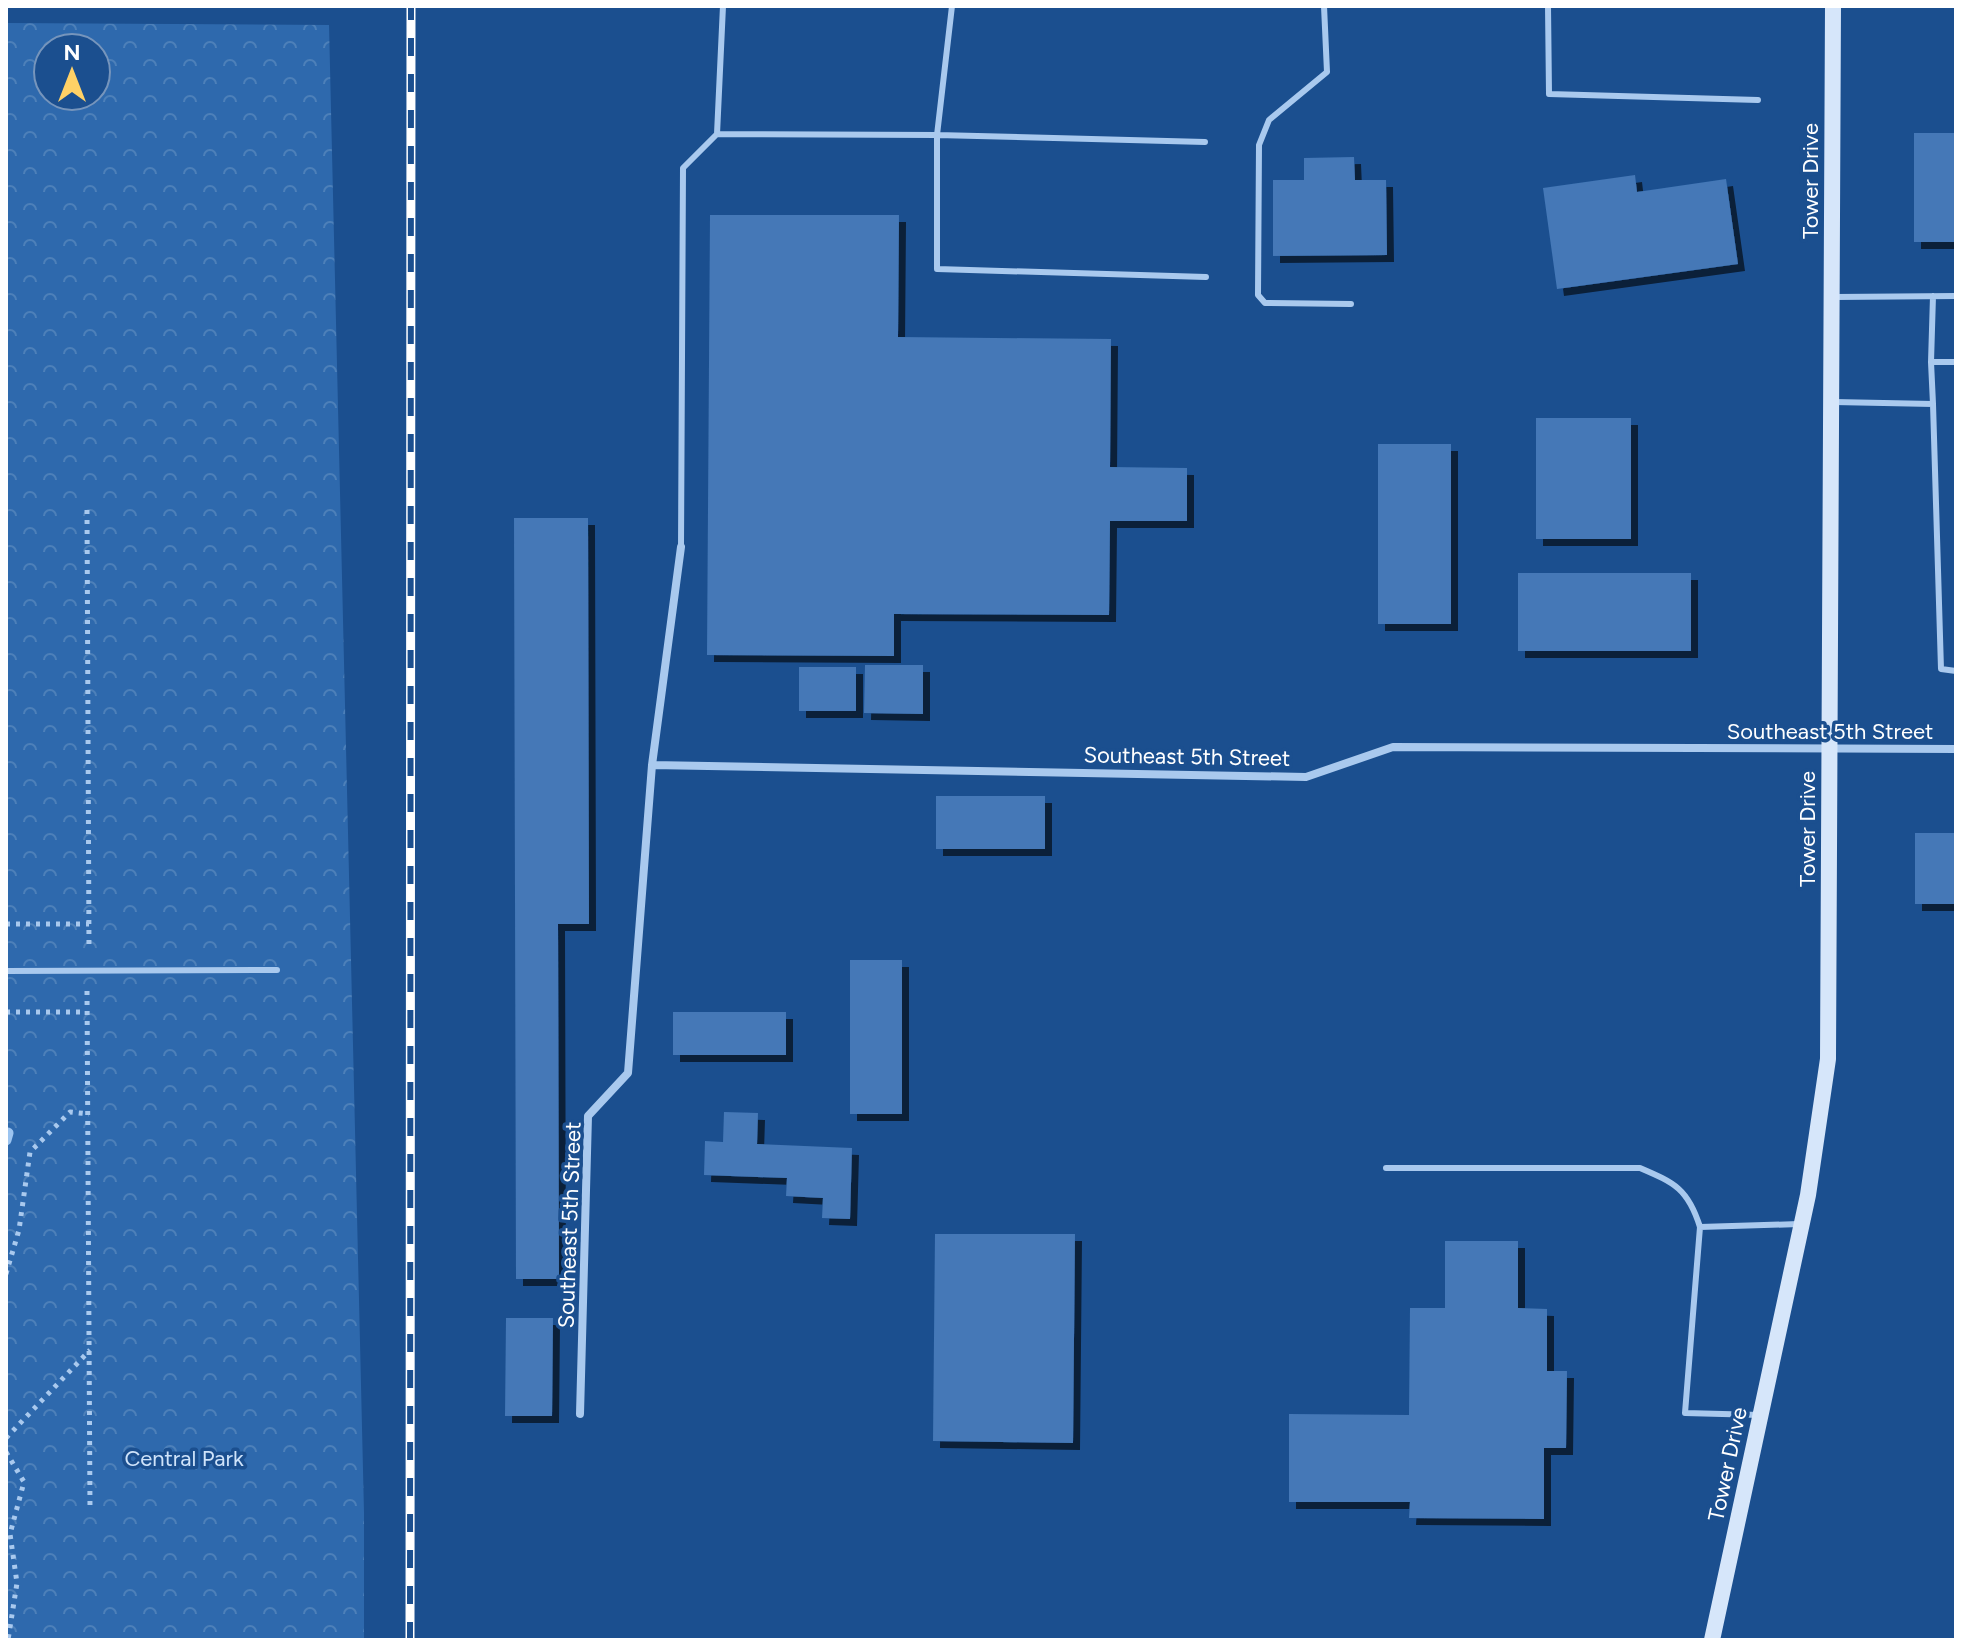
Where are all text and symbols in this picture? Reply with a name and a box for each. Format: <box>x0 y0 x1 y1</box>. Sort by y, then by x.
north arrow <box>32 32 112 112</box>
text: N <box>63 39 81 66</box>
street label: Tower Drive <box>1797 123 1824 239</box>
street label: Southeast 5th Street <box>1727 718 1933 745</box>
street label: Southeast 5th Street <box>1083 741 1291 772</box>
street label: Tower Drive <box>1794 771 1821 887</box>
street label: Southeast 5th Street <box>552 1121 587 1329</box>
street label: Tower Drive <box>1702 1405 1753 1524</box>
park label: Central Park <box>124 1445 244 1472</box>

